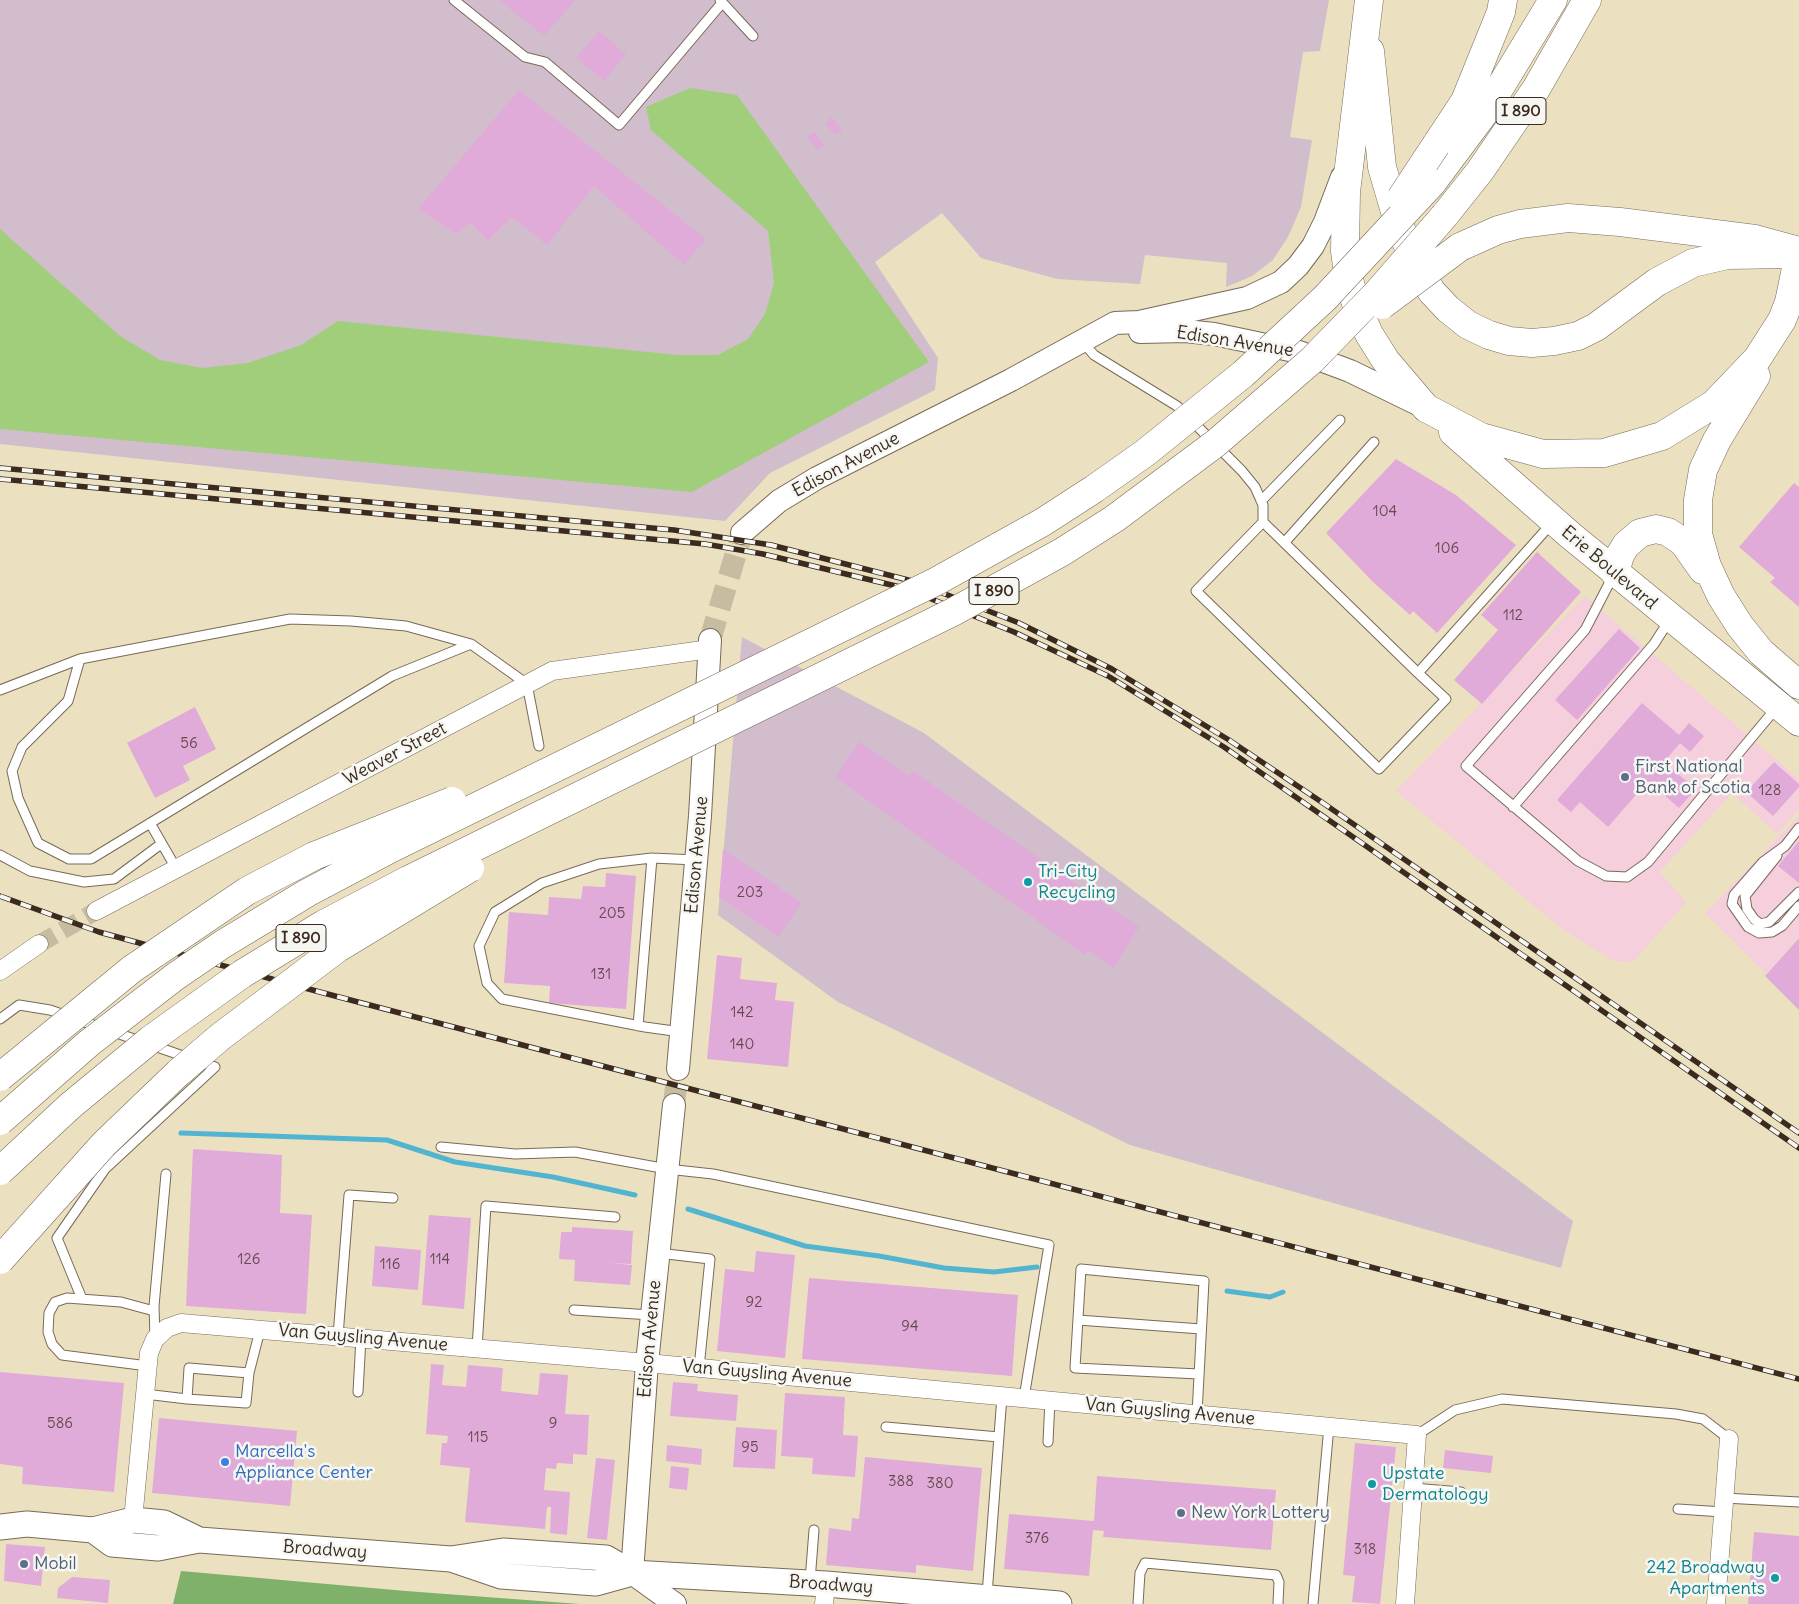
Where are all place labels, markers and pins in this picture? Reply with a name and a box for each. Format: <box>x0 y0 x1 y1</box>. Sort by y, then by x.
place label: First National Bank of Scotia <box>1635 756 1751 799</box>
marker: First National Bank of Scotia <box>1619 771 1631 783</box>
place label: Tri-City Recycling <box>1038 861 1116 904</box>
marker: Tri-City Recycling <box>1022 876 1034 888</box>
place label: Marcella's Appliance Center <box>235 1441 373 1484</box>
marker: Marcella's Appliance Center <box>219 1456 231 1468</box>
place label: Upstate Dermatology <box>1382 1463 1488 1506</box>
marker: Upstate Dermatology <box>1366 1478 1378 1490</box>
place label: New York Lottery <box>1191 1502 1330 1524</box>
marker: New York Lottery <box>1175 1507 1187 1519</box>
place label: Mobil <box>34 1553 77 1575</box>
place label: 242 Broadway Apartments <box>1646 1557 1765 1600</box>
marker: Mobil <box>18 1558 30 1570</box>
marker: 242 Broadway Apartments <box>1769 1572 1781 1584</box>

